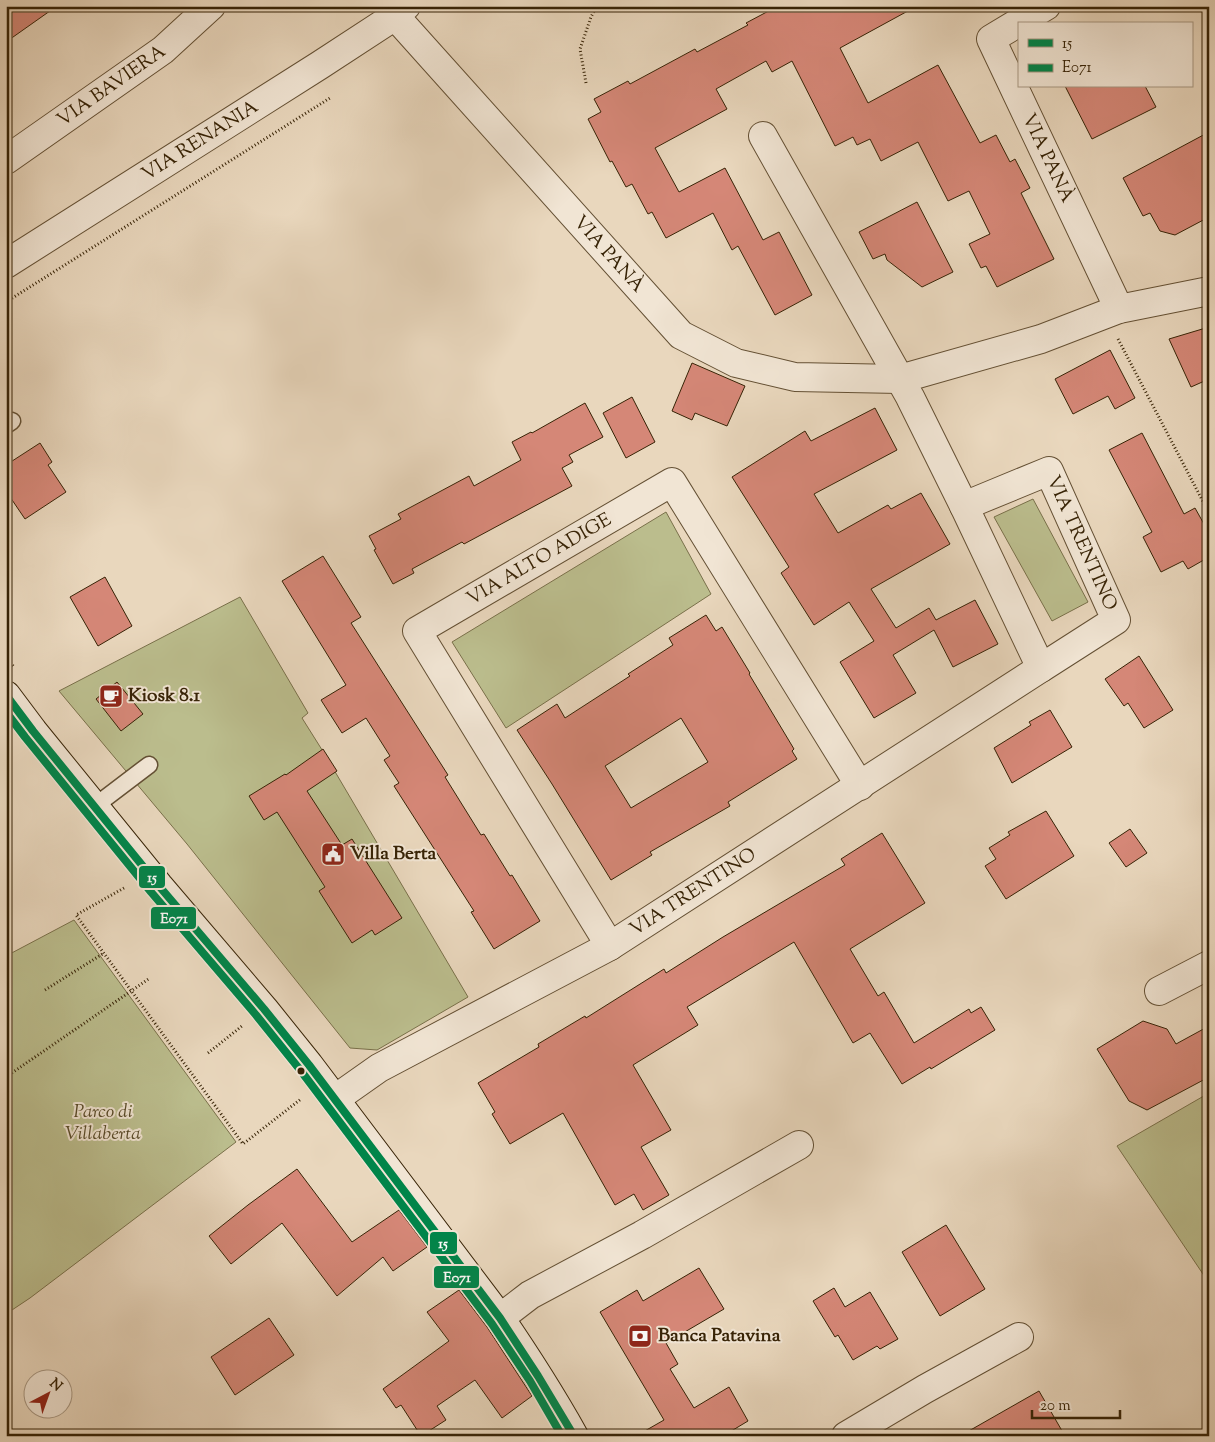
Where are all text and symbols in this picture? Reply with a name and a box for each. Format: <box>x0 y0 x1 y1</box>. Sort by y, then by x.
legend <box>1018 22 1192 88</box>
text: 15 <box>1062 34 1072 55</box>
street label: VIA BAVIERA <box>52 38 172 134</box>
text: E071 <box>1062 58 1092 79</box>
street label: VIA RENANIA <box>137 93 264 188</box>
street label: VIA PANÀ <box>1015 109 1080 208</box>
street label: VIA PANÀ <box>567 210 651 299</box>
street label: VIA TRENTINO <box>1039 471 1124 615</box>
street label: VIA ALTO ADIGE <box>462 506 617 613</box>
cafe icon: Kiosk 8.1 <box>98 683 124 709</box>
place label: Kiosk 8.1 <box>128 683 200 710</box>
public building icon: Villa Berta <box>320 841 346 867</box>
place label: Villa Berta <box>350 841 436 868</box>
street label: VIA TRENTINO <box>625 842 762 943</box>
line badge: 15 <box>138 865 166 889</box>
text: 15 <box>147 869 157 889</box>
line badge: E071 <box>150 906 197 930</box>
text: E071 <box>160 910 188 930</box>
unlabelled marker <box>296 1066 306 1076</box>
park label: Parco di Villaberta <box>65 1099 141 1148</box>
line badge: 15 <box>429 1231 458 1255</box>
text: 15 <box>438 1235 448 1255</box>
line badge: E071 <box>433 1265 480 1289</box>
text: E071 <box>443 1269 471 1289</box>
bank icon: Banca Patavina <box>627 1323 653 1349</box>
place label: Banca Patavina <box>658 1323 781 1350</box>
north arrow <box>22 1370 72 1420</box>
text: N <box>44 1374 66 1397</box>
scale bar <box>1032 1387 1120 1419</box>
text: 20 m <box>1040 1396 1071 1417</box>

